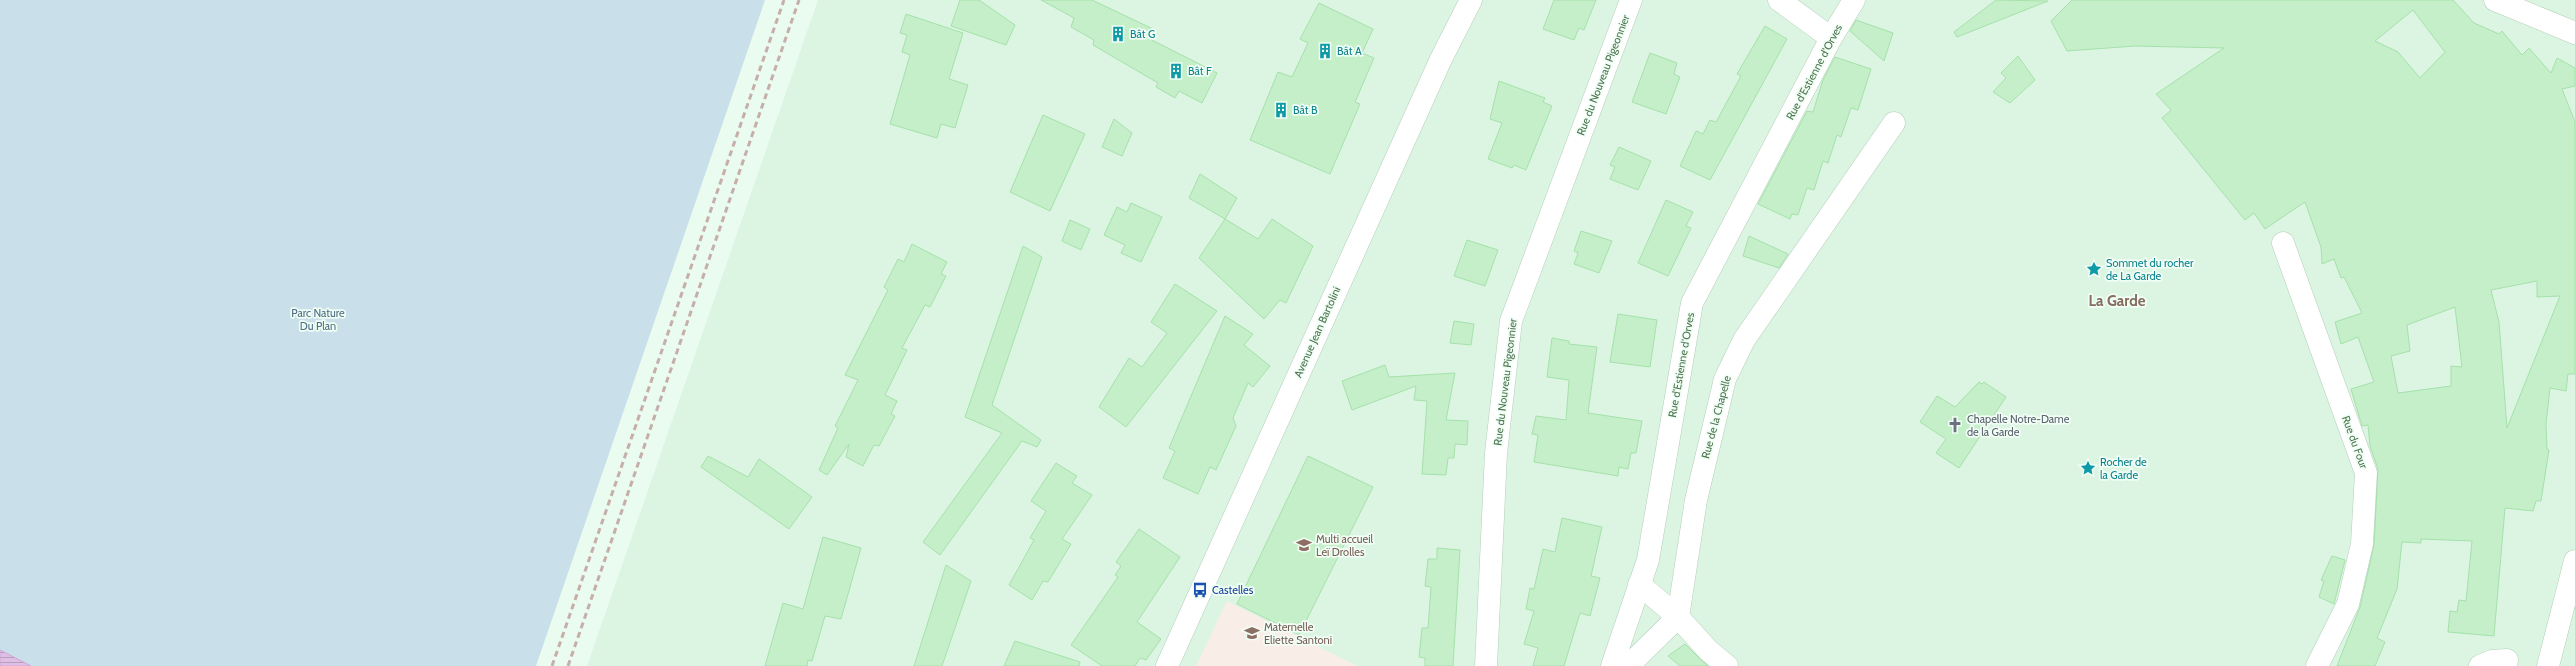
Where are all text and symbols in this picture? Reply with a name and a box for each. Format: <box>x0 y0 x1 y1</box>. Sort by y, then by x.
street label: Rue du Nouveau Pigeonnier <box>1574 12 1633 137</box>
street label: Rue d'Estienne d'Orves <box>1783 21 1845 122</box>
building icon: Bât G <box>1109 25 1127 43</box>
place label: Bât G <box>1130 27 1155 41</box>
building icon: Bât A <box>1316 42 1334 60</box>
place label: Bât A <box>1337 44 1362 58</box>
building icon: Bât F <box>1167 62 1185 80</box>
place label: Bât F <box>1188 64 1212 78</box>
building icon: Bât B <box>1272 101 1290 119</box>
place label: Bât B <box>1293 103 1318 117</box>
place label: Sommet du rocher de La Garde <box>2106 256 2194 283</box>
place icon: Sommet du rocher de La Garde <box>2085 260 2103 278</box>
street label: Avenue Jean Bartolini <box>1291 284 1343 380</box>
district label: La Garde <box>2089 292 2146 310</box>
park label: Parc Nature Du Plan <box>291 306 345 333</box>
street label: Rue d'Estienne d'Orves <box>1665 311 1697 419</box>
street label: Rue du Nouveau Pigeonnier <box>1490 317 1520 446</box>
street label: Rue de la Chapelle <box>1698 374 1734 460</box>
place label: Chapelle Notre-Dame de la Garde <box>1967 412 2070 439</box>
street label: Rue du Four <box>2339 414 2371 471</box>
church icon: Chapelle Notre-Dame de la Garde <box>1946 416 1964 434</box>
place label: Rocher de la Garde <box>2100 455 2147 482</box>
place icon: Rocher de la Garde <box>2079 459 2097 477</box>
place label: Multi accueil Leï Drolles <box>1316 532 1374 559</box>
school or university icon: Multi accueil Leï Drolles <box>1295 536 1313 554</box>
bus stop icon: Castelles <box>1191 581 1209 599</box>
place label: Castelles <box>1212 583 1254 597</box>
place label: Maternelle Eliette Santoni <box>1264 620 1332 647</box>
school or university icon: Maternelle Eliette Santoni <box>1243 624 1261 642</box>

